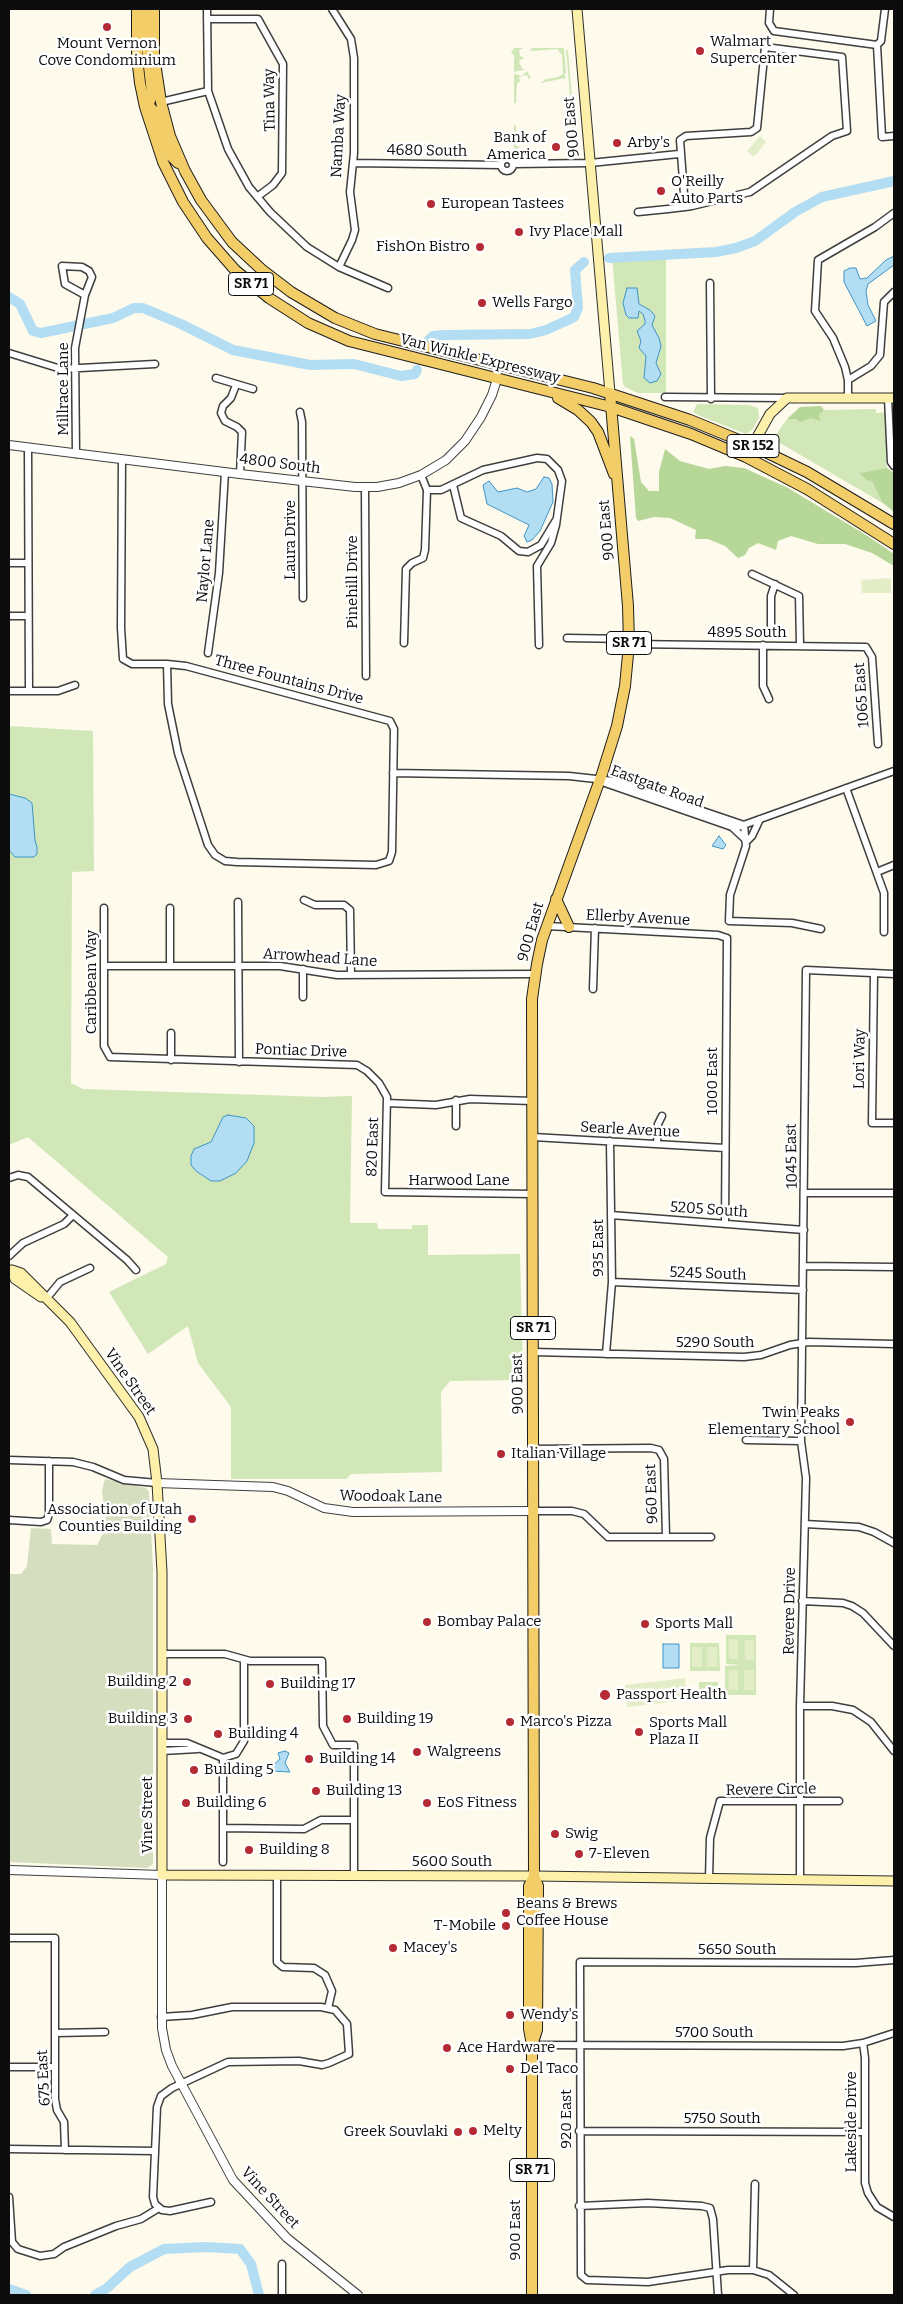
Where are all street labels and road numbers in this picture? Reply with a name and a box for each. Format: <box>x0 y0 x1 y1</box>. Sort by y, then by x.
street label: Tina Way <box>260 68 280 132</box>
street label: Namba Way <box>328 94 350 178</box>
street label: 900 East <box>560 96 584 158</box>
street label: 4680 South <box>387 141 467 161</box>
road number: SR 71 <box>228 272 274 296</box>
street label: Van Winkle Expressway <box>398 330 562 388</box>
street label: Millrace Lane <box>55 342 73 436</box>
road number: SR 152 <box>727 434 779 458</box>
street label: 4800 South <box>239 450 321 478</box>
street label: 900 East <box>595 499 619 561</box>
street label: Laura Drive <box>282 500 300 580</box>
street label: Naylor Lane <box>193 519 219 603</box>
street label: Pinehill Drive <box>344 535 362 629</box>
street label: 4895 South <box>708 624 786 642</box>
road number: SR 71 <box>606 632 652 654</box>
street label: Three Fountains Drive <box>213 651 365 709</box>
street label: 1065 East <box>851 662 873 728</box>
street label: Eastgate Road <box>608 762 706 812</box>
street label: 900 East <box>514 900 548 964</box>
street label: Ellerby Avenue <box>585 906 691 930</box>
street label: Caribbean Way <box>83 930 101 1034</box>
street label: Arrowhead Lane <box>262 945 378 971</box>
street label: Lori Way <box>850 1029 870 1089</box>
street label: Pontiac Drive <box>255 1040 347 1062</box>
street label: 1000 East <box>704 1047 722 1115</box>
street label: 820 East <box>363 1117 383 1177</box>
street label: Searle Avenue <box>580 1118 680 1142</box>
street label: 1045 East <box>782 1123 802 1189</box>
street label: Harwood Lane <box>408 1172 510 1190</box>
street label: 5205 South <box>670 1198 748 1222</box>
street label: 935 East <box>590 1219 608 1277</box>
street label: 5245 South <box>669 1264 747 1284</box>
road number: SR 71 <box>510 1316 556 1340</box>
street label: 5290 South <box>676 1334 754 1352</box>
street label: Vine Street <box>100 1345 160 1419</box>
street label: 900 East <box>508 1353 528 1415</box>
street label: 960 East <box>642 1464 662 1524</box>
street label: Woodoak Lane <box>339 1487 443 1507</box>
street label: Revere Drive <box>780 1567 800 1655</box>
street label: Vine Street <box>139 1776 157 1854</box>
street label: Revere Circle <box>725 1780 817 1800</box>
street label: 5600 South <box>412 1853 492 1871</box>
street label: 5650 South <box>698 1941 776 1959</box>
street label: 5700 South <box>675 2024 753 2042</box>
street label: 675 East <box>34 2049 54 2107</box>
street label: Lakeside Drive <box>843 2071 861 2173</box>
street label: 920 East <box>558 2089 576 2149</box>
street label: 5750 South <box>684 2110 760 2128</box>
road number: SR 71 <box>510 2158 554 2182</box>
street label: Vine Street <box>237 2164 303 2232</box>
street label: 900 East <box>507 2200 525 2260</box>

